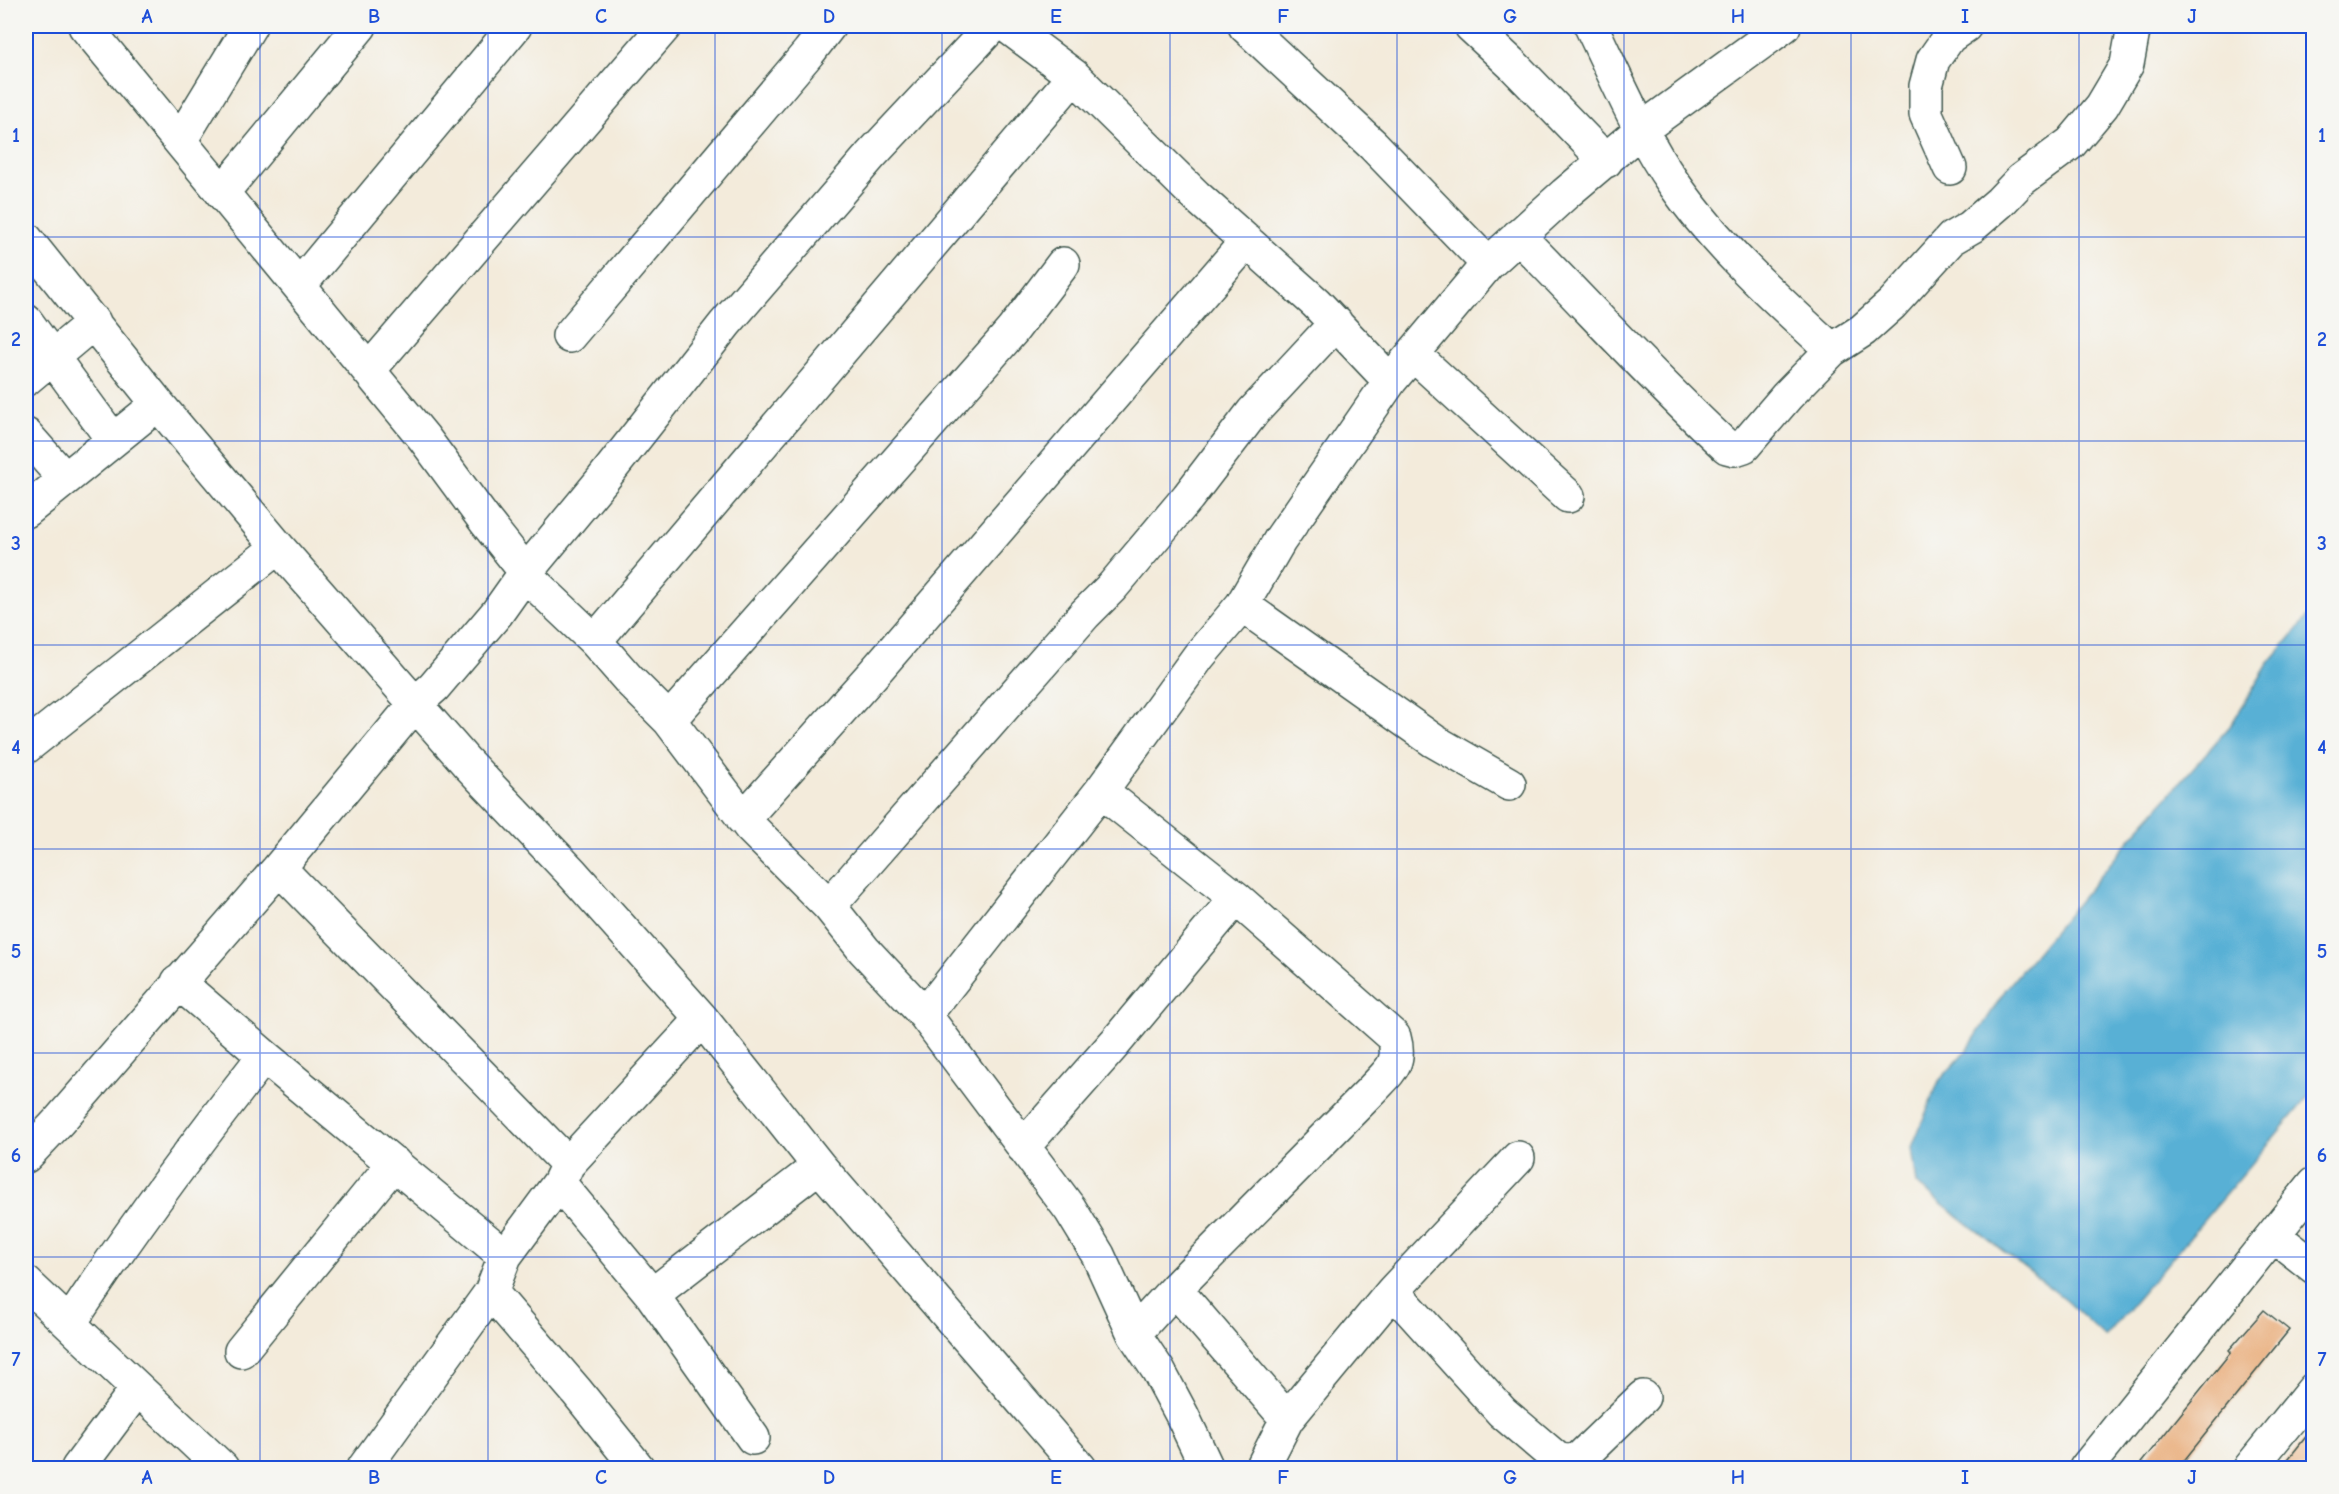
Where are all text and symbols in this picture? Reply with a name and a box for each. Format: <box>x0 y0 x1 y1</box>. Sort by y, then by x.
text: A <box>141 5 153 28</box>
text: B <box>368 5 380 28</box>
text: C <box>595 5 607 28</box>
text: D <box>823 5 835 28</box>
text: E <box>1050 5 1062 28</box>
text: F <box>1277 5 1289 28</box>
text: G <box>1503 5 1517 28</box>
text: H <box>1731 5 1745 28</box>
text: I <box>1961 5 1969 28</box>
text: J <box>2187 5 2197 28</box>
text: 1 <box>12 124 20 147</box>
text: 1 <box>2318 124 2326 147</box>
text: 2 <box>11 328 21 351</box>
text: 2 <box>2317 328 2327 351</box>
text: 3 <box>11 532 21 555</box>
text: 3 <box>2317 532 2327 555</box>
text: 4 <box>11 736 21 759</box>
text: 4 <box>2317 736 2327 759</box>
text: 5 <box>11 940 21 963</box>
text: 5 <box>2317 940 2327 963</box>
text: 6 <box>11 1144 21 1167</box>
text: 6 <box>2317 1144 2327 1167</box>
text: 7 <box>12 1348 21 1371</box>
text: 7 <box>2318 1348 2327 1371</box>
text: A <box>141 1466 153 1489</box>
text: B <box>368 1466 380 1489</box>
text: C <box>595 1466 607 1489</box>
text: D <box>823 1466 835 1489</box>
text: E <box>1050 1466 1062 1489</box>
text: F <box>1277 1466 1289 1489</box>
text: G <box>1503 1466 1517 1489</box>
text: H <box>1731 1466 1745 1489</box>
text: I <box>1961 1466 1969 1489</box>
text: J <box>2187 1466 2197 1489</box>

